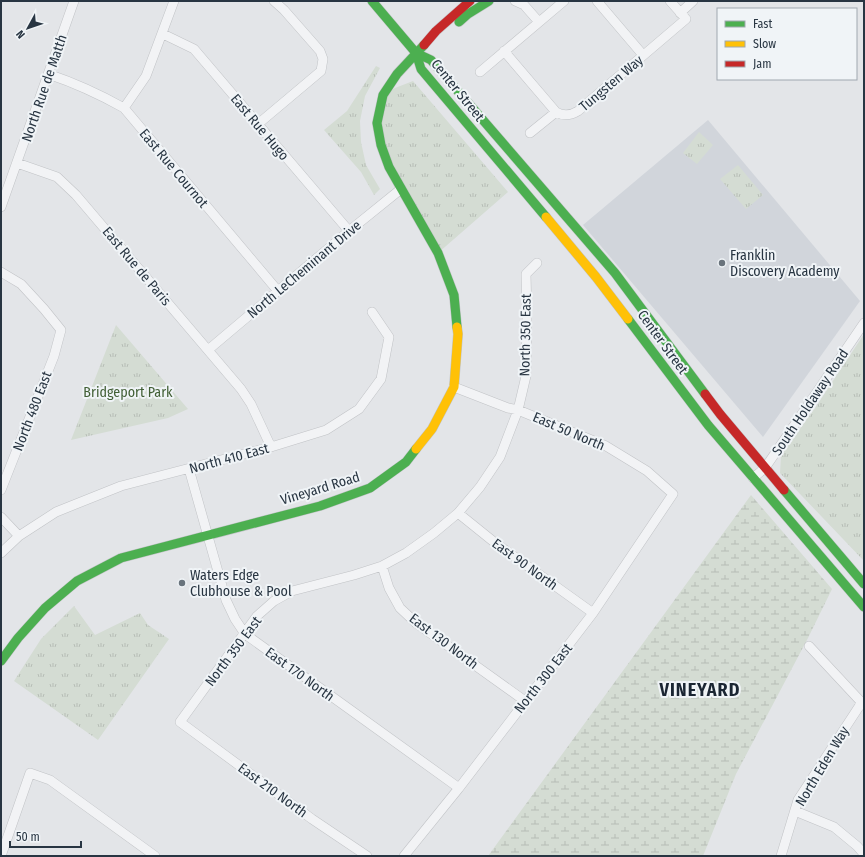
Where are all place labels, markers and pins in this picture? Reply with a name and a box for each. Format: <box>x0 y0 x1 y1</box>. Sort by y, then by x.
place label: Franklin Discovery Academy <box>730 247 840 280</box>
marker: Franklin Discovery Academy <box>717 258 727 268</box>
place label: Waters Edge Clubhouse & Pool <box>190 567 292 600</box>
marker: Waters Edge Clubhouse & Pool <box>177 578 187 588</box>

